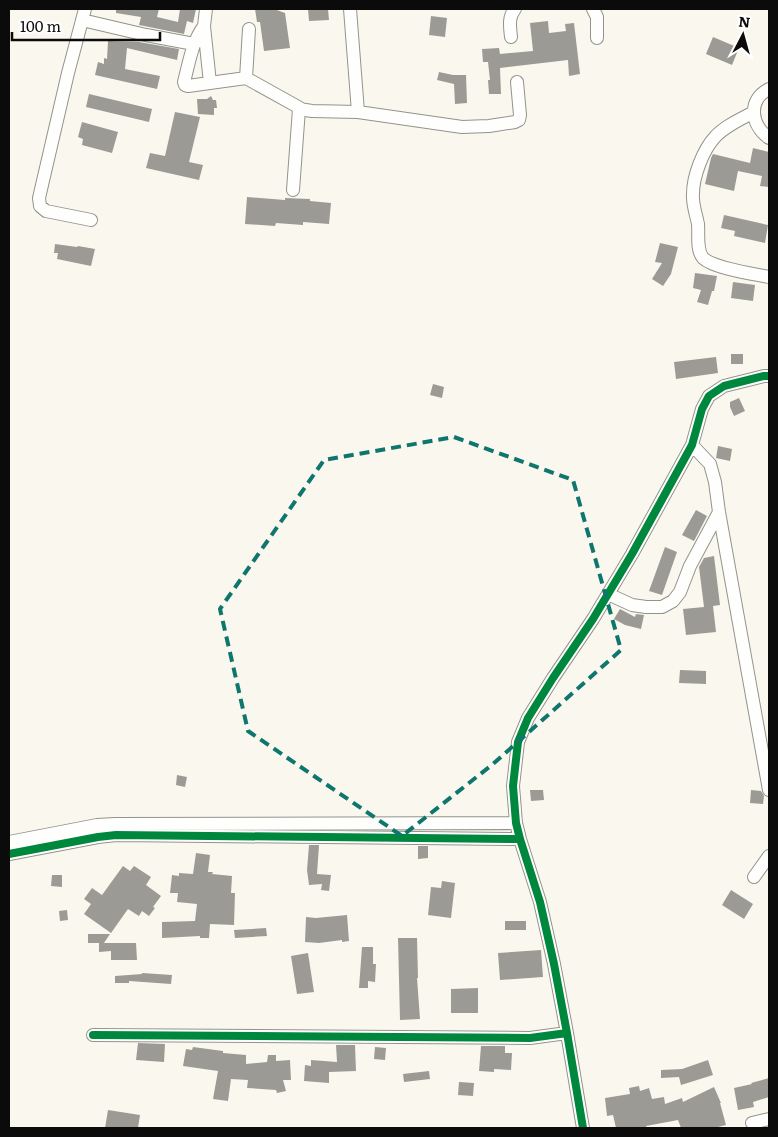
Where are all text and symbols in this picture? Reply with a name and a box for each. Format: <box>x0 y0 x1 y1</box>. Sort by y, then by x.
scale bar <box>12 10 160 42</box>
north arrow <box>718 10 768 60</box>
text: N <box>738 11 752 32</box>
text: 100 m <box>20 14 61 37</box>

